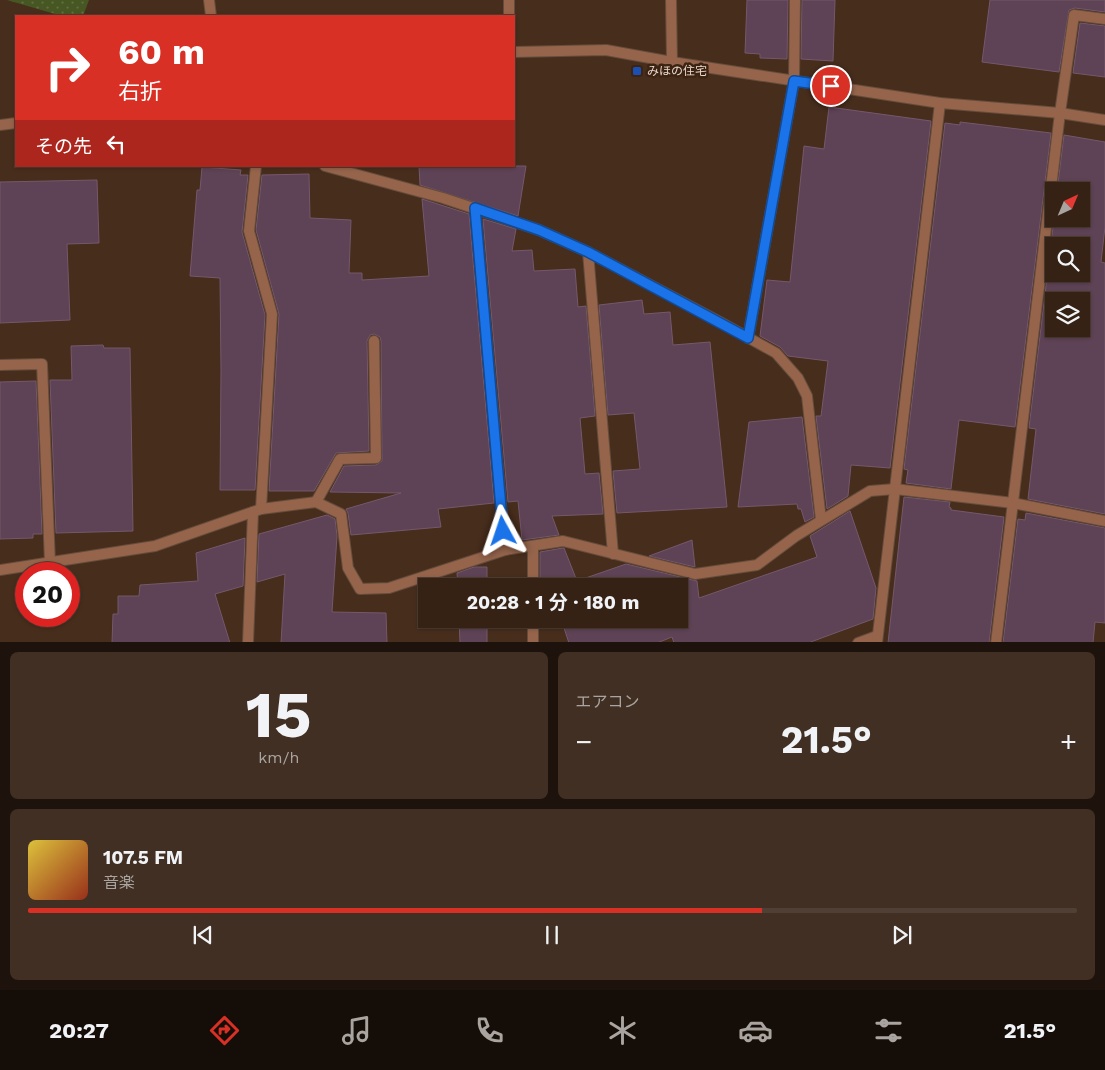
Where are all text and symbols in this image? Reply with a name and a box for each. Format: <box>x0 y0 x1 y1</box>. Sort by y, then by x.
text: 60 m <box>118 31 205 73</box>
icon: right <box>35 35 100 100</box>
place label: みほの住宅 <box>647 64 707 78</box>
marker: みほの住宅 <box>631 65 643 77</box>
pin <box>810 65 852 107</box>
icon: arrive <box>817 72 845 100</box>
text: 右折 <box>118 79 162 104</box>
icon: left <box>102 130 130 158</box>
text: その先 <box>35 135 92 158</box>
north arrow <box>1045 182 1090 228</box>
map controls <box>1045 182 1090 337</box>
button: search <box>1045 237 1090 282</box>
button: layers <box>1045 292 1090 337</box>
position arrow <box>476 504 528 556</box>
speed limit sign: 20 <box>15 562 80 627</box>
text: 20:28 · 1 分 · 180 m <box>467 591 639 614</box>
text: 15 <box>246 677 312 753</box>
text: エアコン <box>576 692 640 711</box>
text: 21.5° <box>781 718 872 762</box>
text: − <box>576 725 592 758</box>
text: + <box>1060 725 1077 758</box>
text: km/h <box>258 748 299 767</box>
text: 107.5 FM <box>103 846 183 869</box>
text: 音楽 <box>103 873 135 892</box>
icon: previous <box>189 921 217 949</box>
icon: pause <box>538 921 566 949</box>
icon: next <box>888 921 916 949</box>
icon: directions <box>207 1013 242 1048</box>
icon: music <box>339 1013 374 1048</box>
icon: phone <box>472 1013 507 1048</box>
icon: climate <box>605 1013 640 1048</box>
icon: car <box>738 1013 773 1048</box>
icon: filters <box>871 1013 906 1048</box>
text: 20:27 <box>49 1018 109 1043</box>
text: 21.5° <box>1003 1018 1056 1043</box>

